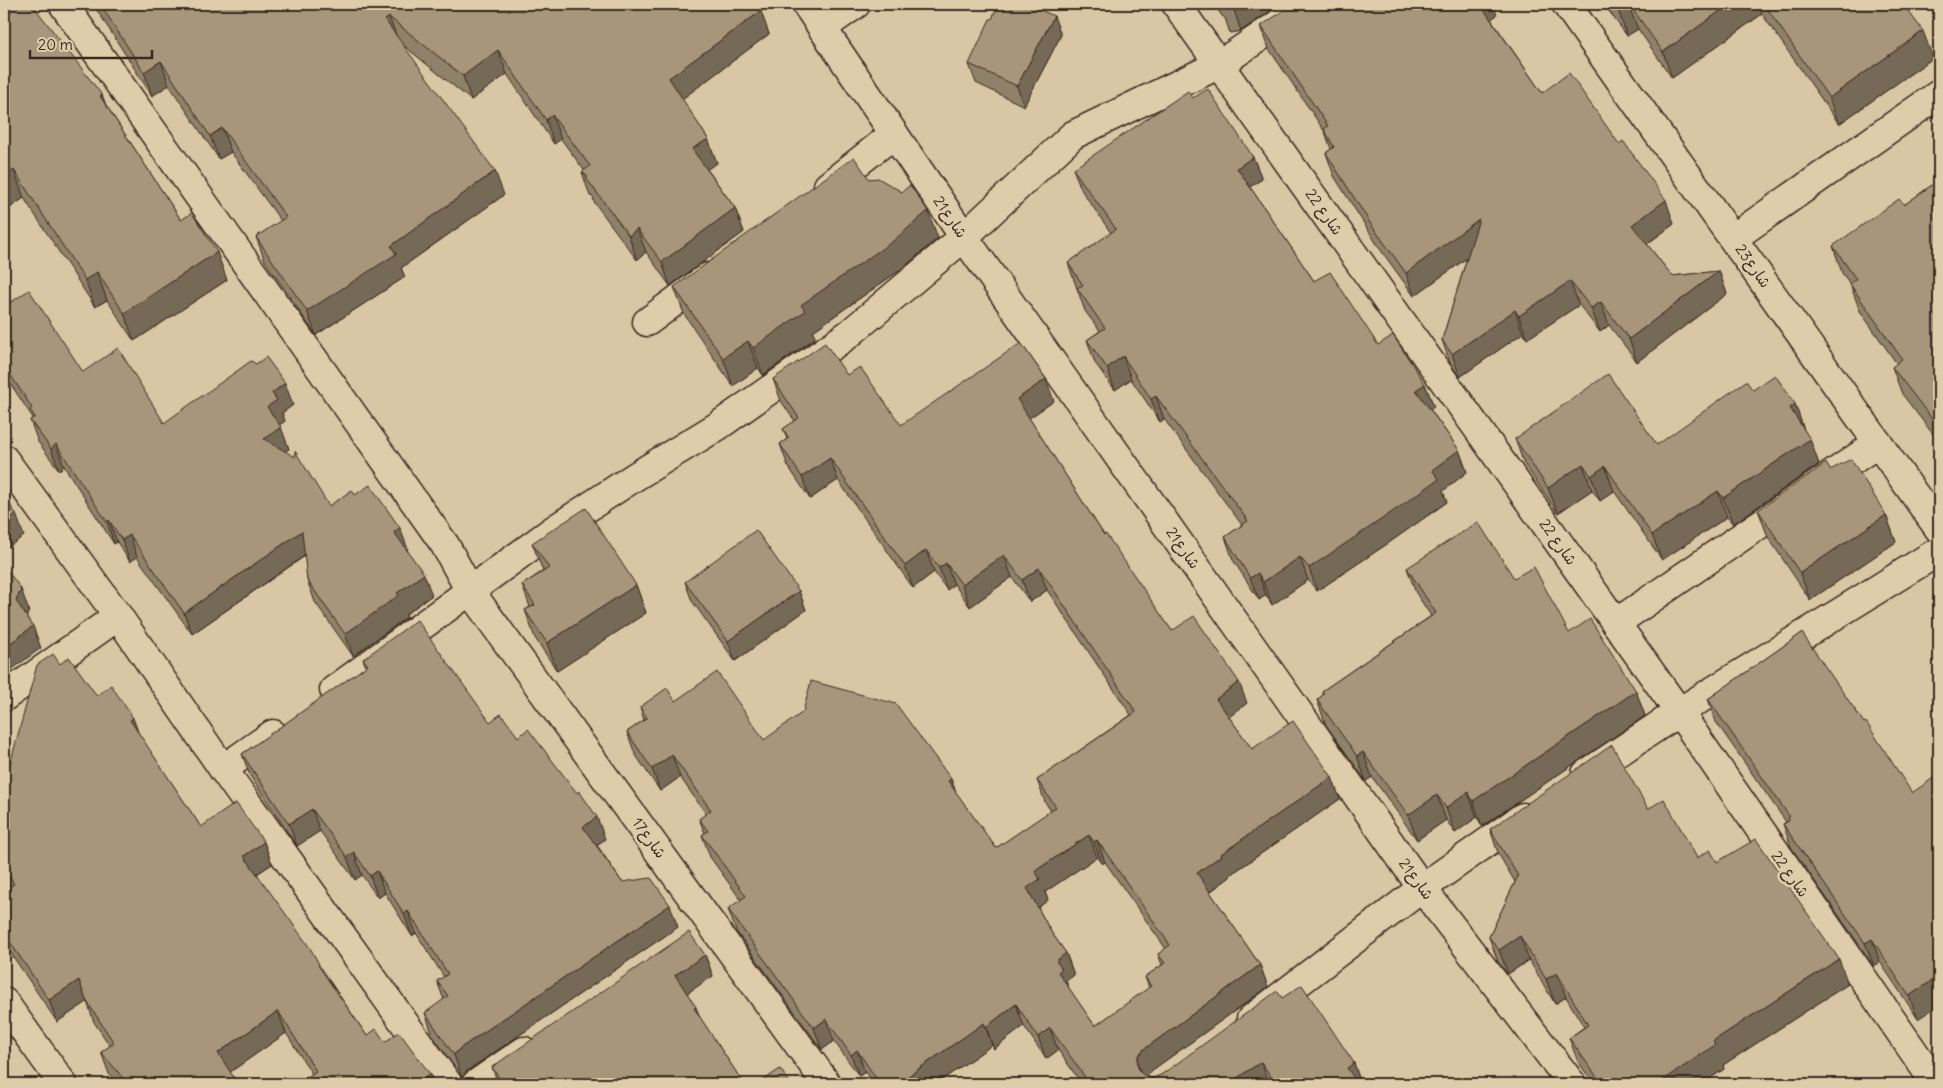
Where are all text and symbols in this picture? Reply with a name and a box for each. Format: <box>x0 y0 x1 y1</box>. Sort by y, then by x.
scale bar <box>30 28 152 60</box>
text: 20 m <box>38 35 73 54</box>
street label: شارع 22 <box>1301 185 1347 239</box>
street label: شارع21 <box>929 192 971 242</box>
street label: شارع23 <box>1731 240 1775 292</box>
street label: شارع 22 <box>1535 515 1581 569</box>
street label: شارع21 <box>1161 523 1205 573</box>
street label: شارع17 <box>627 814 671 862</box>
street label: شارع 22 <box>1767 847 1813 901</box>
street label: شارع21 <box>1394 854 1438 904</box>

